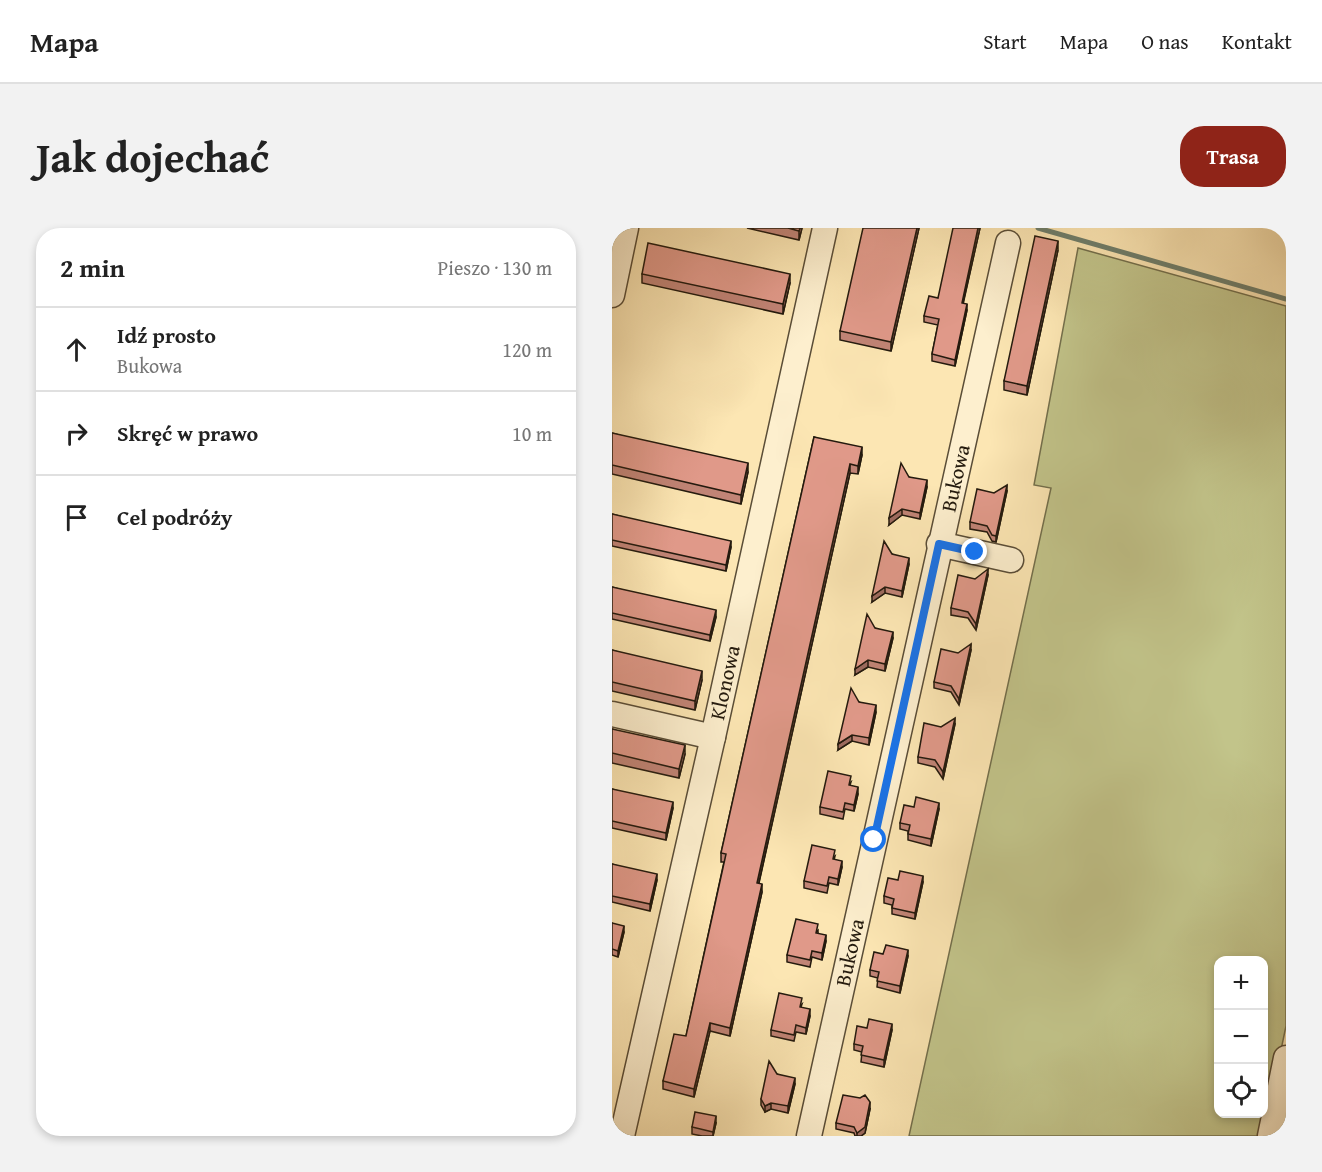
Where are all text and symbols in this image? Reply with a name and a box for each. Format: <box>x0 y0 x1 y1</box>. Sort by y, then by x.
text: Mapa <box>30 21 99 62</box>
text: Start <box>983 26 1027 57</box>
text: Mapa <box>1060 26 1108 57</box>
text: O nas <box>1141 26 1189 57</box>
text: Kontakt <box>1222 26 1292 57</box>
text: Jak dojechać <box>36 126 269 187</box>
button: Trasa <box>1180 126 1286 187</box>
text: 2 min <box>60 248 125 287</box>
text: Pieszo · 130 m <box>438 253 552 282</box>
text: Idź prosto <box>117 319 216 351</box>
icon: ahead <box>60 333 93 366</box>
text: 120 m <box>502 335 552 364</box>
text: Bukowa <box>117 351 182 380</box>
icon: right <box>60 417 93 450</box>
text: Skręć w prawo <box>117 417 258 449</box>
text: 10 m <box>512 419 552 448</box>
street label: Bukowa <box>933 441 978 515</box>
icon: arrive <box>60 501 93 534</box>
text: Cel podróży <box>117 501 232 533</box>
route end <box>961 538 987 564</box>
street label: Klonowa <box>701 642 748 723</box>
route start <box>860 826 886 852</box>
street label: Bukowa <box>827 916 872 989</box>
map controls <box>1214 956 1268 1118</box>
button: + <box>1214 956 1268 1010</box>
button: − <box>1214 1010 1268 1064</box>
button: locate <box>1214 1064 1268 1118</box>

